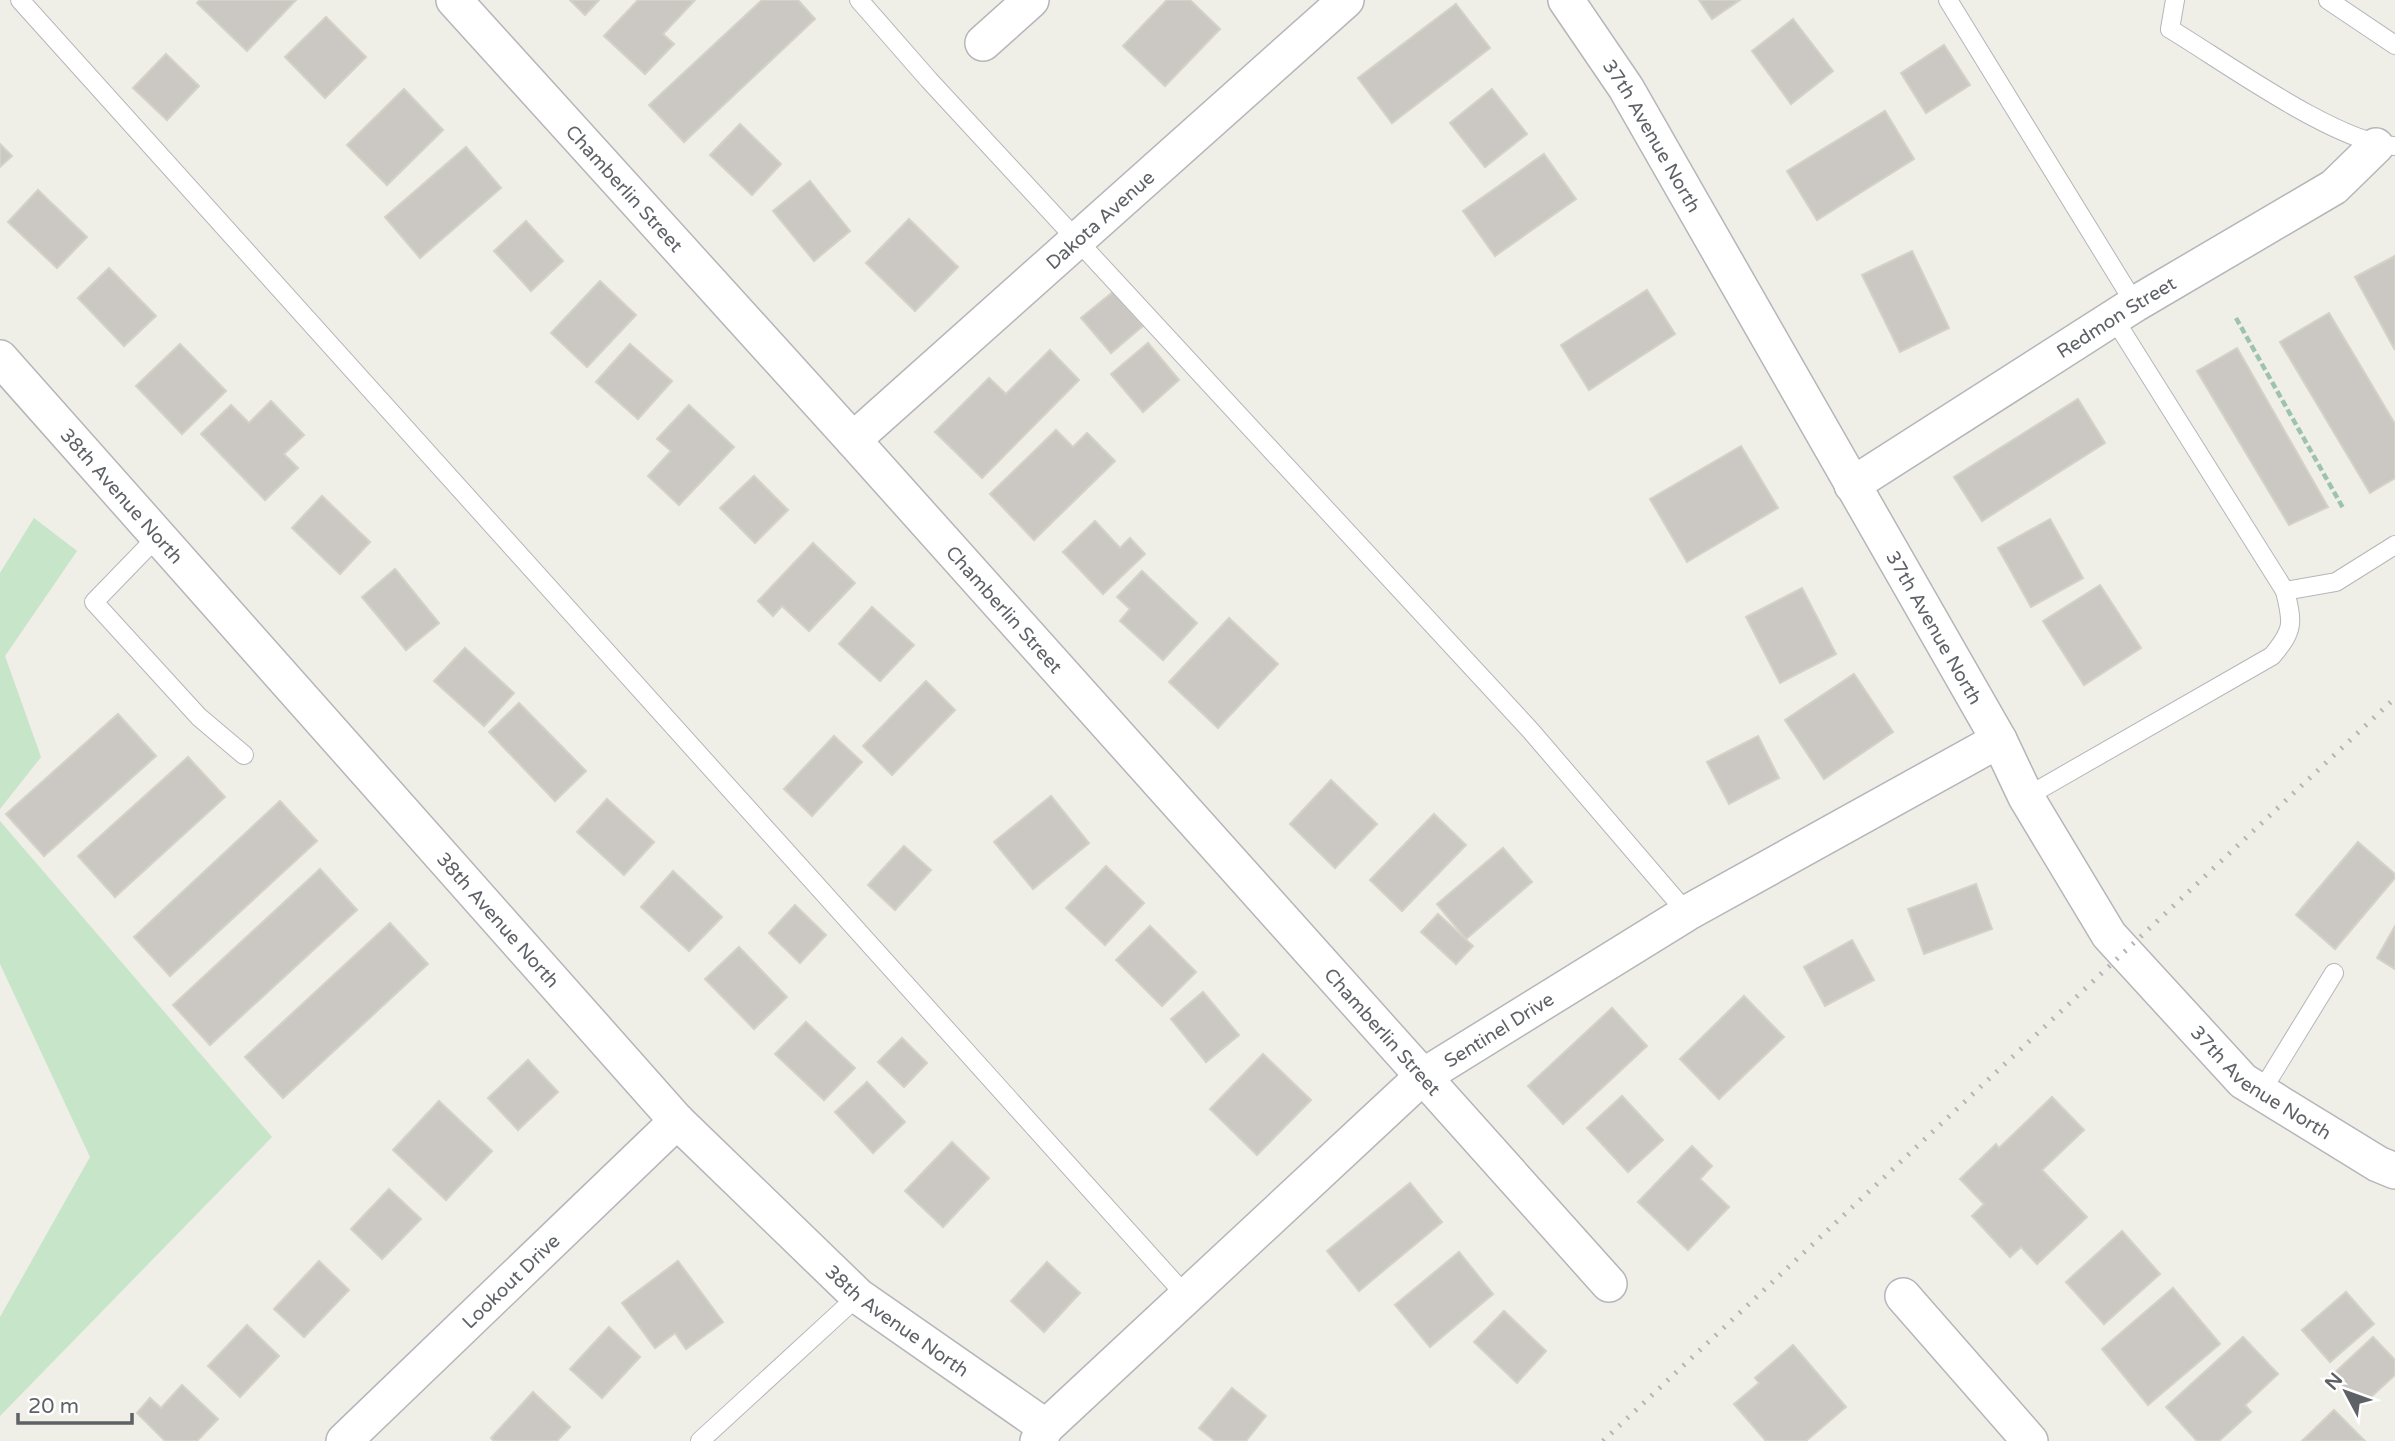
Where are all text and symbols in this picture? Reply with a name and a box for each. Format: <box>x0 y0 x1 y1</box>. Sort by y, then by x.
street label: 37th Avenue North <box>1598 56 1705 216</box>
street label: Chamberlin Street <box>561 121 687 257</box>
street label: Dakota Avenue <box>1042 166 1159 274</box>
street label: Redmon Street <box>2053 272 2180 363</box>
street label: 38th Avenue North <box>56 424 187 568</box>
street label: Chamberlin Street <box>941 542 1066 678</box>
street label: 37th Avenue North <box>1881 547 1986 709</box>
street label: 38th Avenue North <box>432 848 563 993</box>
street label: Chamberlin Street <box>1319 964 1445 1100</box>
street label: Sentinel Drive <box>1440 988 1558 1073</box>
street label: 37th Avenue North <box>2186 1021 2335 1145</box>
street label: Lookout Drive <box>458 1230 564 1333</box>
street label: 38th Avenue North <box>821 1261 973 1382</box>
north arrow <box>2311 1357 2381 1427</box>
text: N <box>2321 1369 2347 1394</box>
scale bar <box>18 1382 131 1426</box>
text: 20 m <box>28 1394 79 1419</box>

